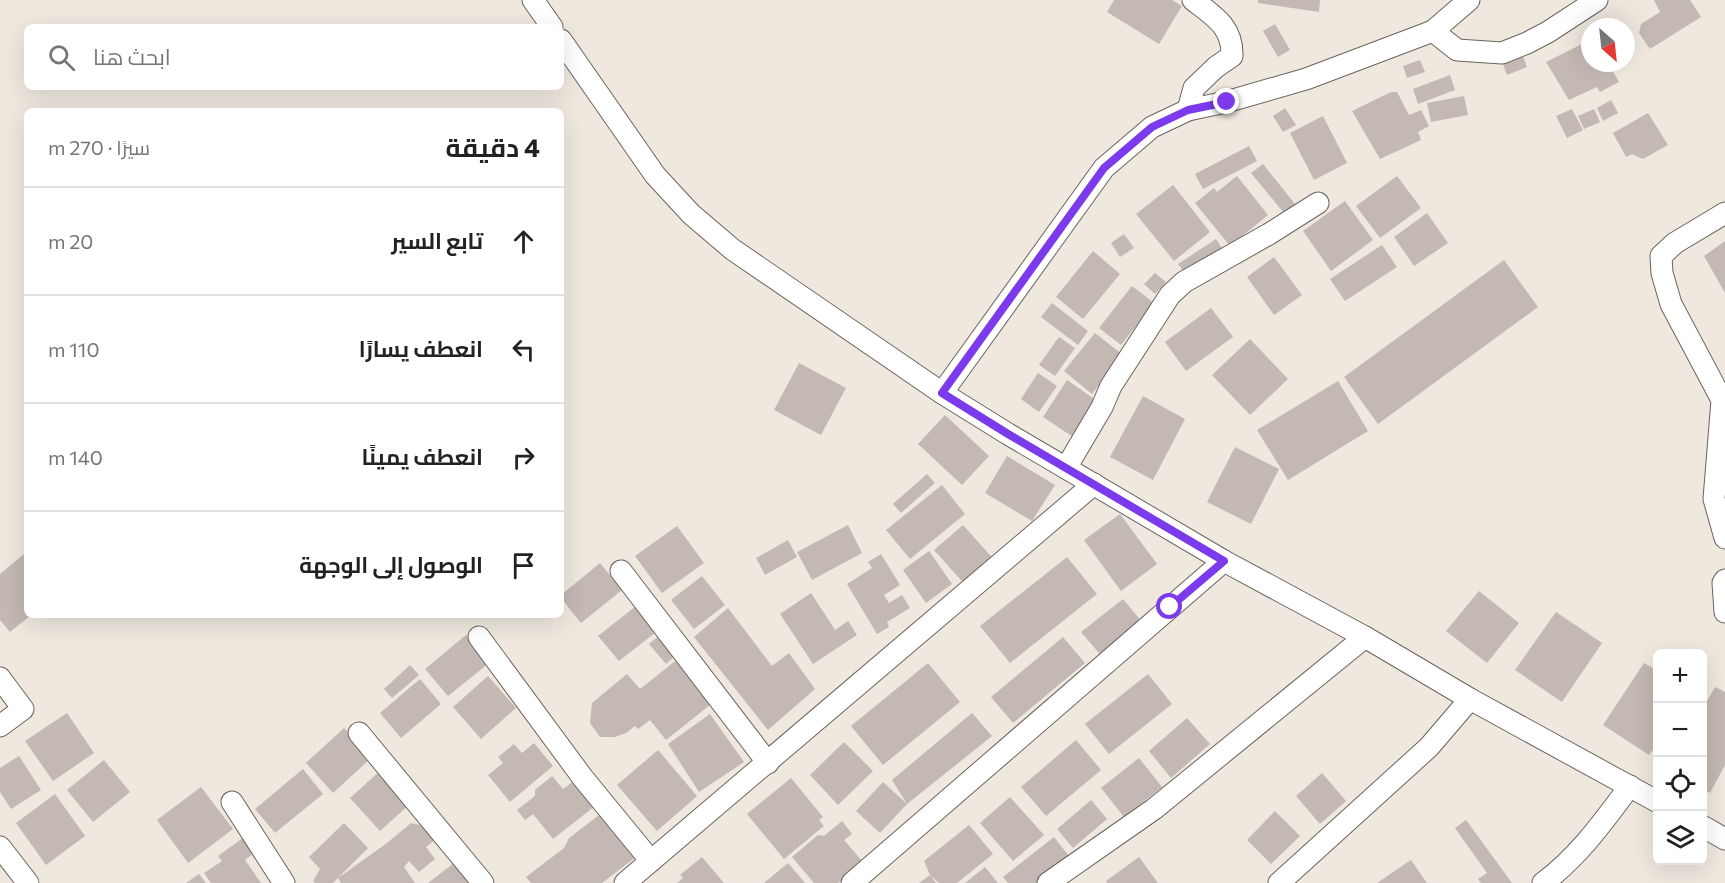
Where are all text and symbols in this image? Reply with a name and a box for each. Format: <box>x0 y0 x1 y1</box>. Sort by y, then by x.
north arrow <box>1581 18 1635 72</box>
search box <box>24 24 564 90</box>
icon: search <box>45 41 78 74</box>
text: ابحث هنا <box>93 43 171 70</box>
route end <box>1213 88 1239 114</box>
text: 4 دقيقة <box>446 131 540 162</box>
text: سيرًا · 270 m <box>48 135 150 159</box>
icon: ahead <box>507 225 540 258</box>
text: تابع السير <box>391 227 483 254</box>
text: 20 m <box>48 229 93 253</box>
icon: left <box>507 333 540 366</box>
text: انعطف يسارًا <box>359 335 483 362</box>
text: 110 m <box>48 337 99 361</box>
icon: right <box>507 441 540 474</box>
text: انعطف يمينًا <box>362 443 483 470</box>
text: 140 m <box>48 445 103 469</box>
icon: arrive <box>507 549 540 582</box>
text: الوصول إلى الوجهة <box>299 551 483 578</box>
route start <box>1156 593 1182 619</box>
map controls <box>1653 649 1707 865</box>
button: + <box>1653 649 1707 703</box>
button: − <box>1653 703 1707 757</box>
button: locate <box>1653 757 1707 811</box>
button: layers <box>1653 811 1707 865</box>

